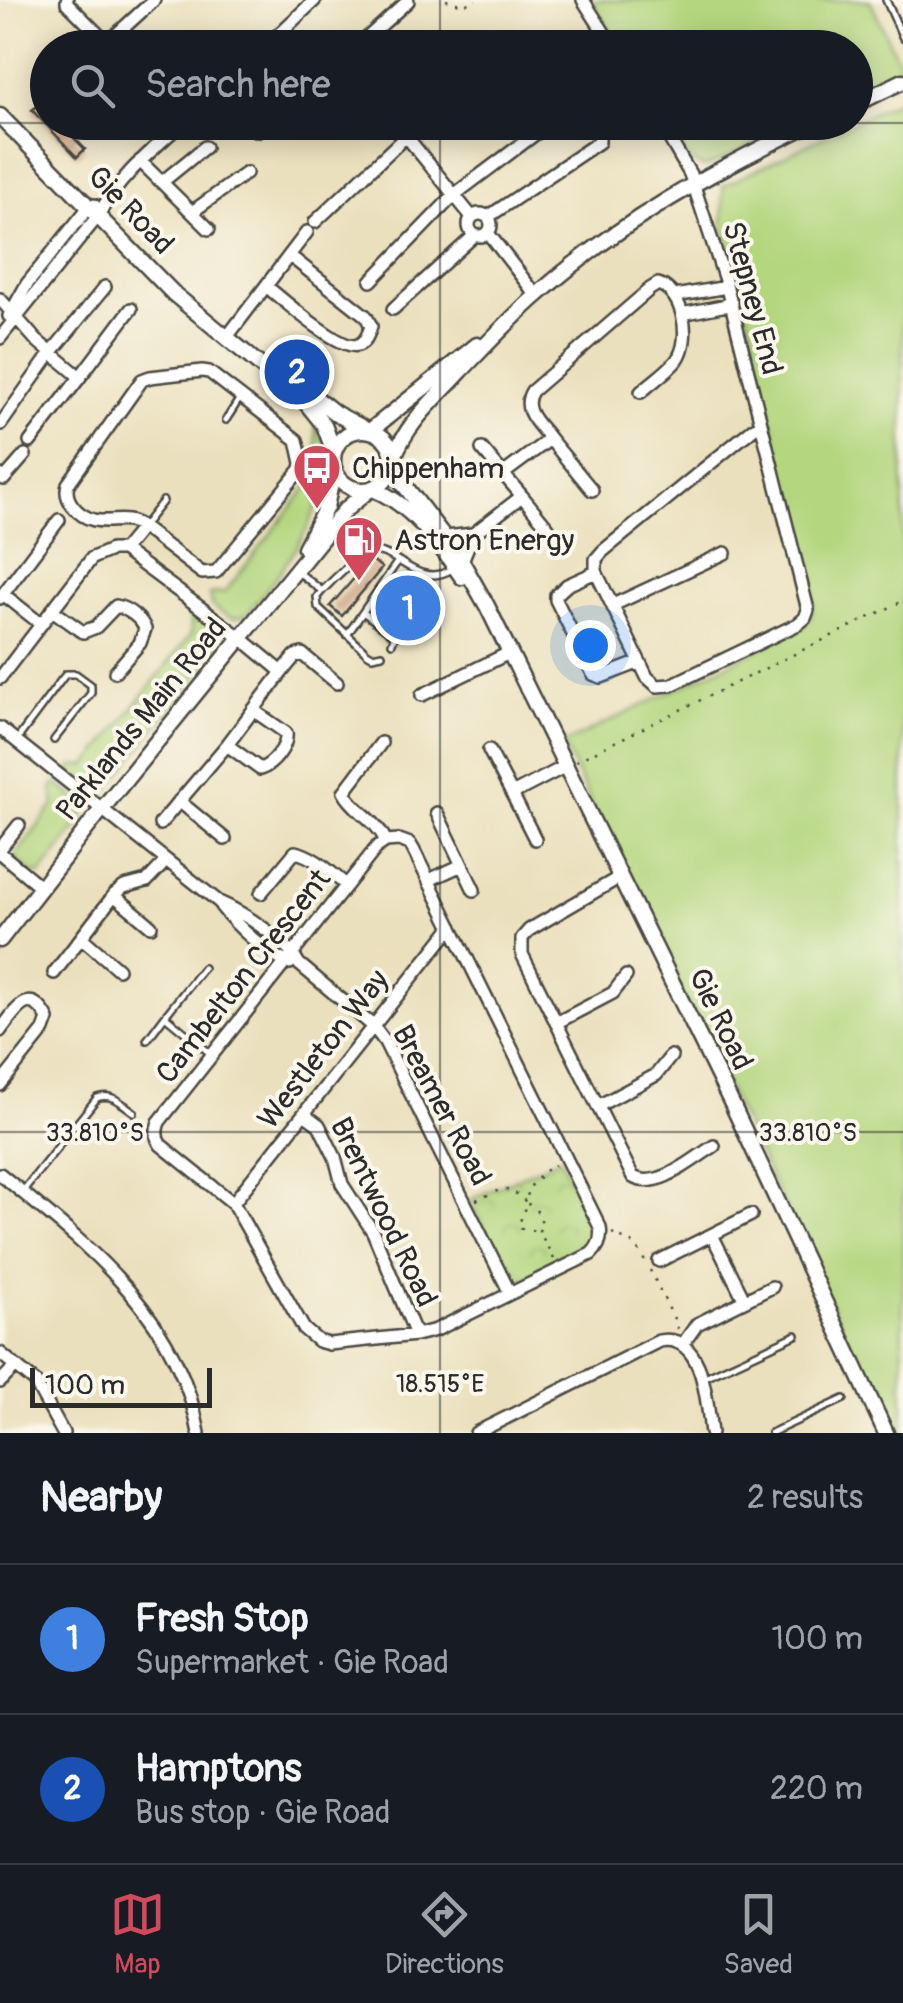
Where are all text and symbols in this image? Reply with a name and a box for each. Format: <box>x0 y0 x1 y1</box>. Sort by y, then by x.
search box <box>30 30 873 140</box>
icon: search <box>65 58 120 113</box>
text: Search here <box>145 61 331 109</box>
street label: Gie Road <box>80 158 182 262</box>
street label: Stepney End <box>714 218 791 379</box>
pin: 2 <box>264 334 330 410</box>
bus stop icon: Chippenham <box>291 442 343 510</box>
place label: Chippenham <box>352 450 504 487</box>
fuel station icon: Astron Energy <box>333 514 385 582</box>
place label: Astron Energy <box>394 522 575 559</box>
pin: 1 <box>376 570 440 646</box>
street label: Parklands Main Road <box>48 610 235 828</box>
your location <box>565 620 616 671</box>
street label: Cambelton Crescent <box>148 861 339 1091</box>
street label: Westleton Way <box>250 962 397 1136</box>
street label: Gie Road <box>680 962 761 1076</box>
street label: Breamer Road <box>384 1019 499 1192</box>
street label: Brentwood Road <box>322 1112 445 1313</box>
text: 33.810°S <box>46 1118 144 1149</box>
text: 33.810°S <box>759 1118 857 1149</box>
scale bar <box>30 1363 212 1408</box>
text: 100 m <box>45 1368 125 1403</box>
text: 18.515°E <box>396 1369 484 1400</box>
text: Nearby <box>40 1472 162 1524</box>
text: 2 results <box>747 1478 863 1518</box>
text: Fresh Stop <box>135 1595 309 1643</box>
text: 1 <box>66 1619 79 1659</box>
text: 100 m <box>771 1619 863 1659</box>
text: Supermarket · Gie Road <box>135 1643 449 1683</box>
text: Hamptons <box>135 1745 301 1793</box>
text: 2 <box>64 1769 81 1809</box>
text: 220 m <box>770 1769 863 1809</box>
text: Bus stop · Gie Road <box>135 1793 390 1833</box>
tab: Map <box>110 1887 165 1982</box>
tab: Directions <box>385 1887 504 1982</box>
tab: Saved <box>724 1887 793 1982</box>

